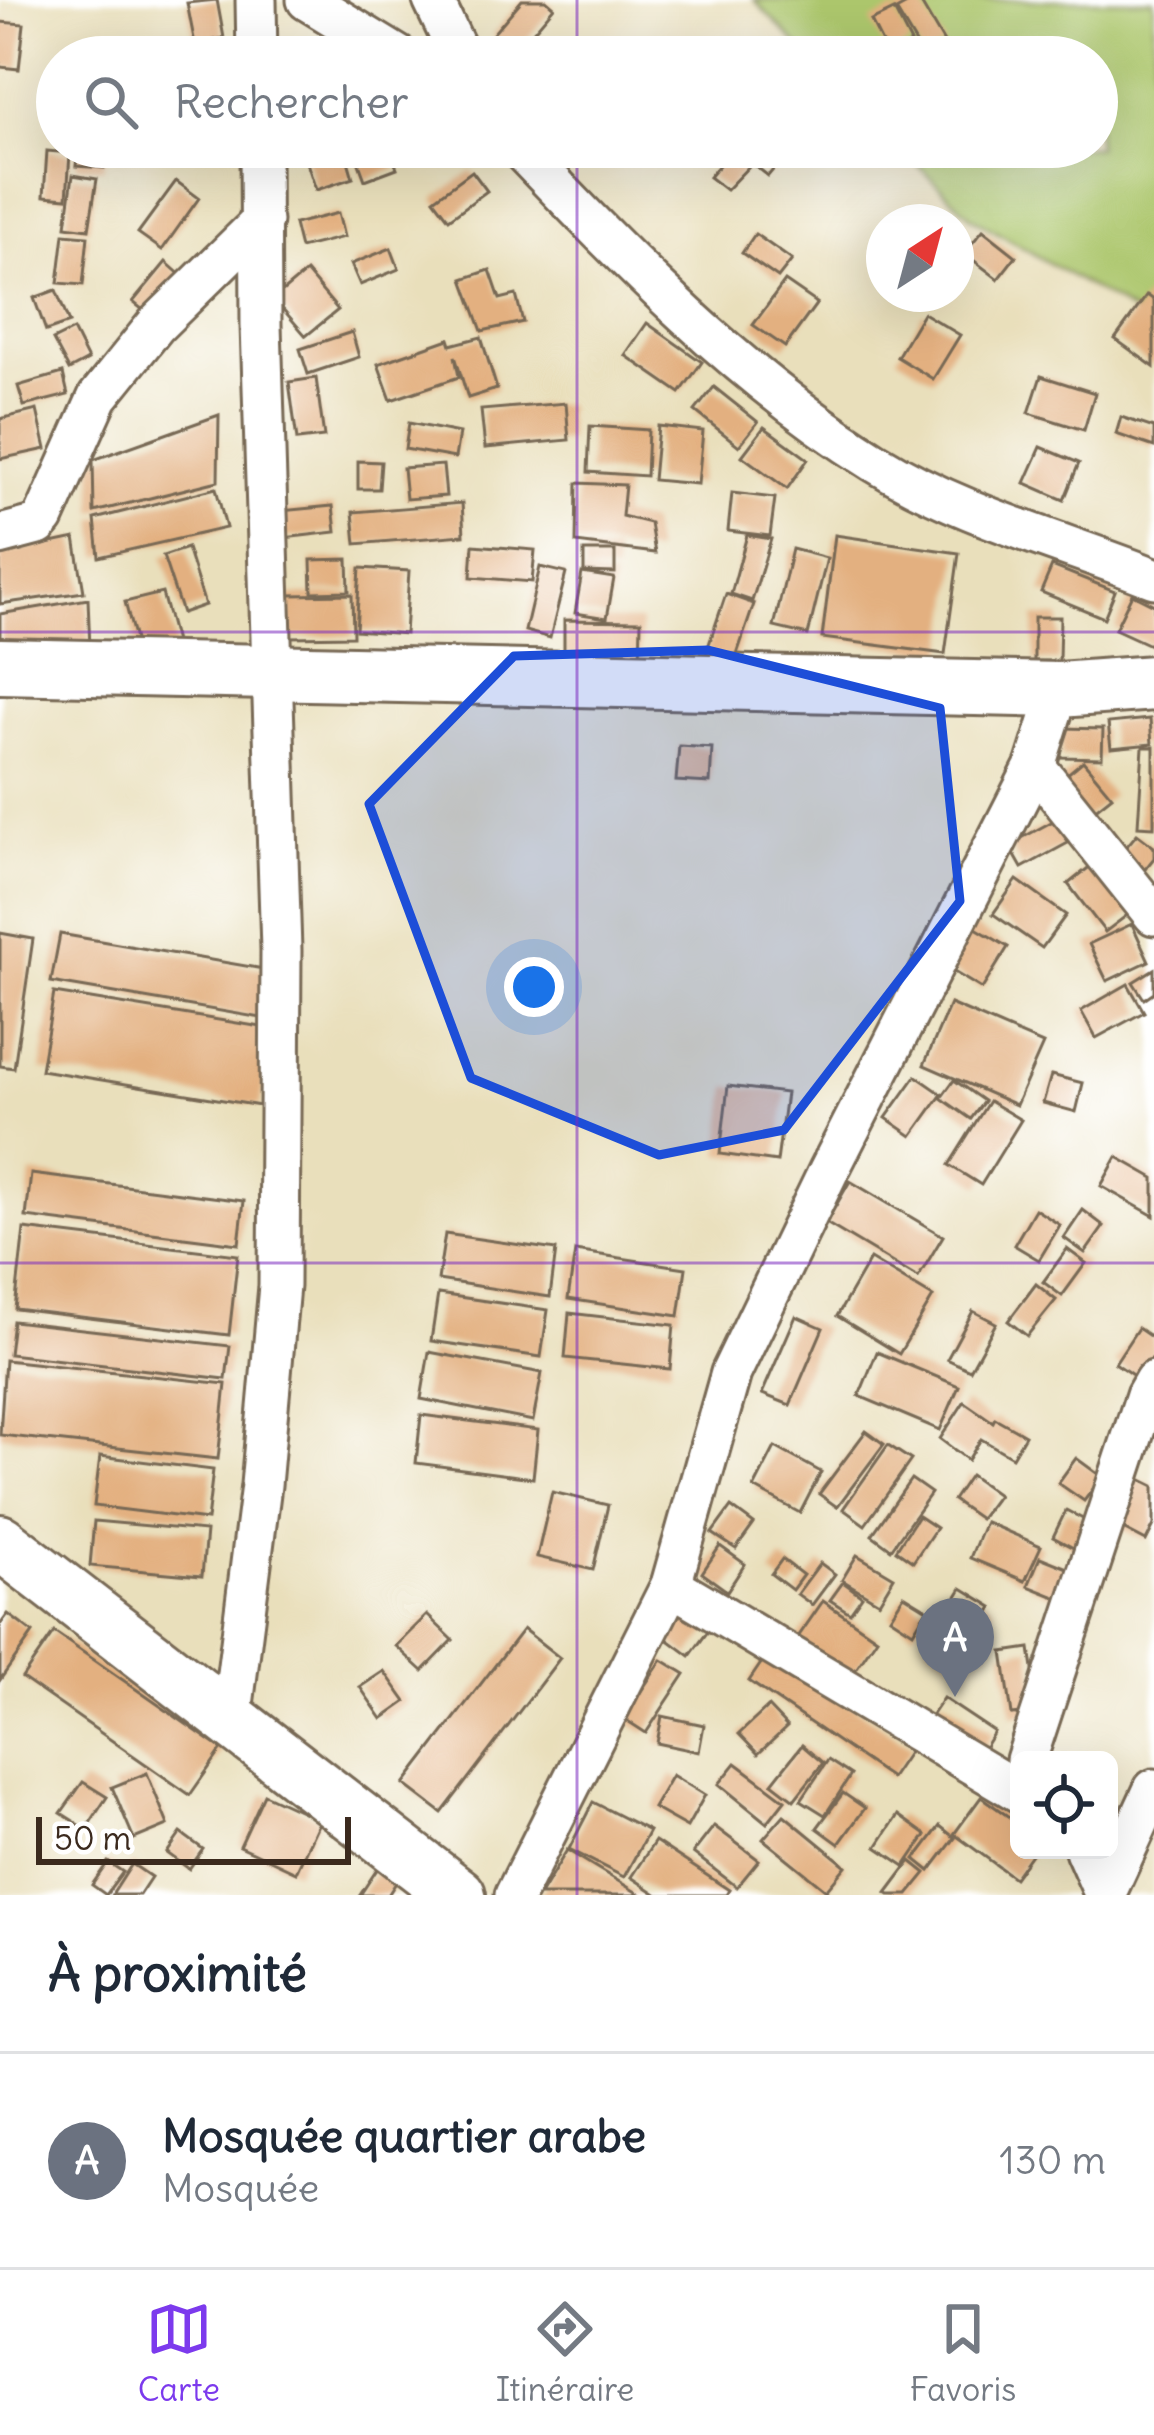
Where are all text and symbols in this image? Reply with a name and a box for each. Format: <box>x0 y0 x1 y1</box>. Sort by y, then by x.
search box <box>36 36 1118 168</box>
icon: search <box>78 69 144 135</box>
text: Rechercher <box>174 74 409 130</box>
north arrow <box>866 204 974 312</box>
your location <box>504 957 564 1017</box>
pin: A <box>916 1598 994 1697</box>
map controls <box>1010 1751 1118 1859</box>
button: locate <box>1010 1751 1118 1859</box>
scale bar <box>36 1811 351 1864</box>
text: 50 m <box>54 1817 131 1859</box>
text: À proximité <box>48 1941 307 2005</box>
text: Mosquée quartier arabe <box>162 2108 646 2164</box>
text: A <box>74 2136 100 2185</box>
text: 130 m <box>999 2136 1106 2185</box>
text: Mosquée <box>162 2164 319 2213</box>
tab: Carte <box>138 2296 220 2410</box>
tab: Itinéraire <box>496 2296 634 2410</box>
tab: Favoris <box>910 2296 1016 2410</box>

